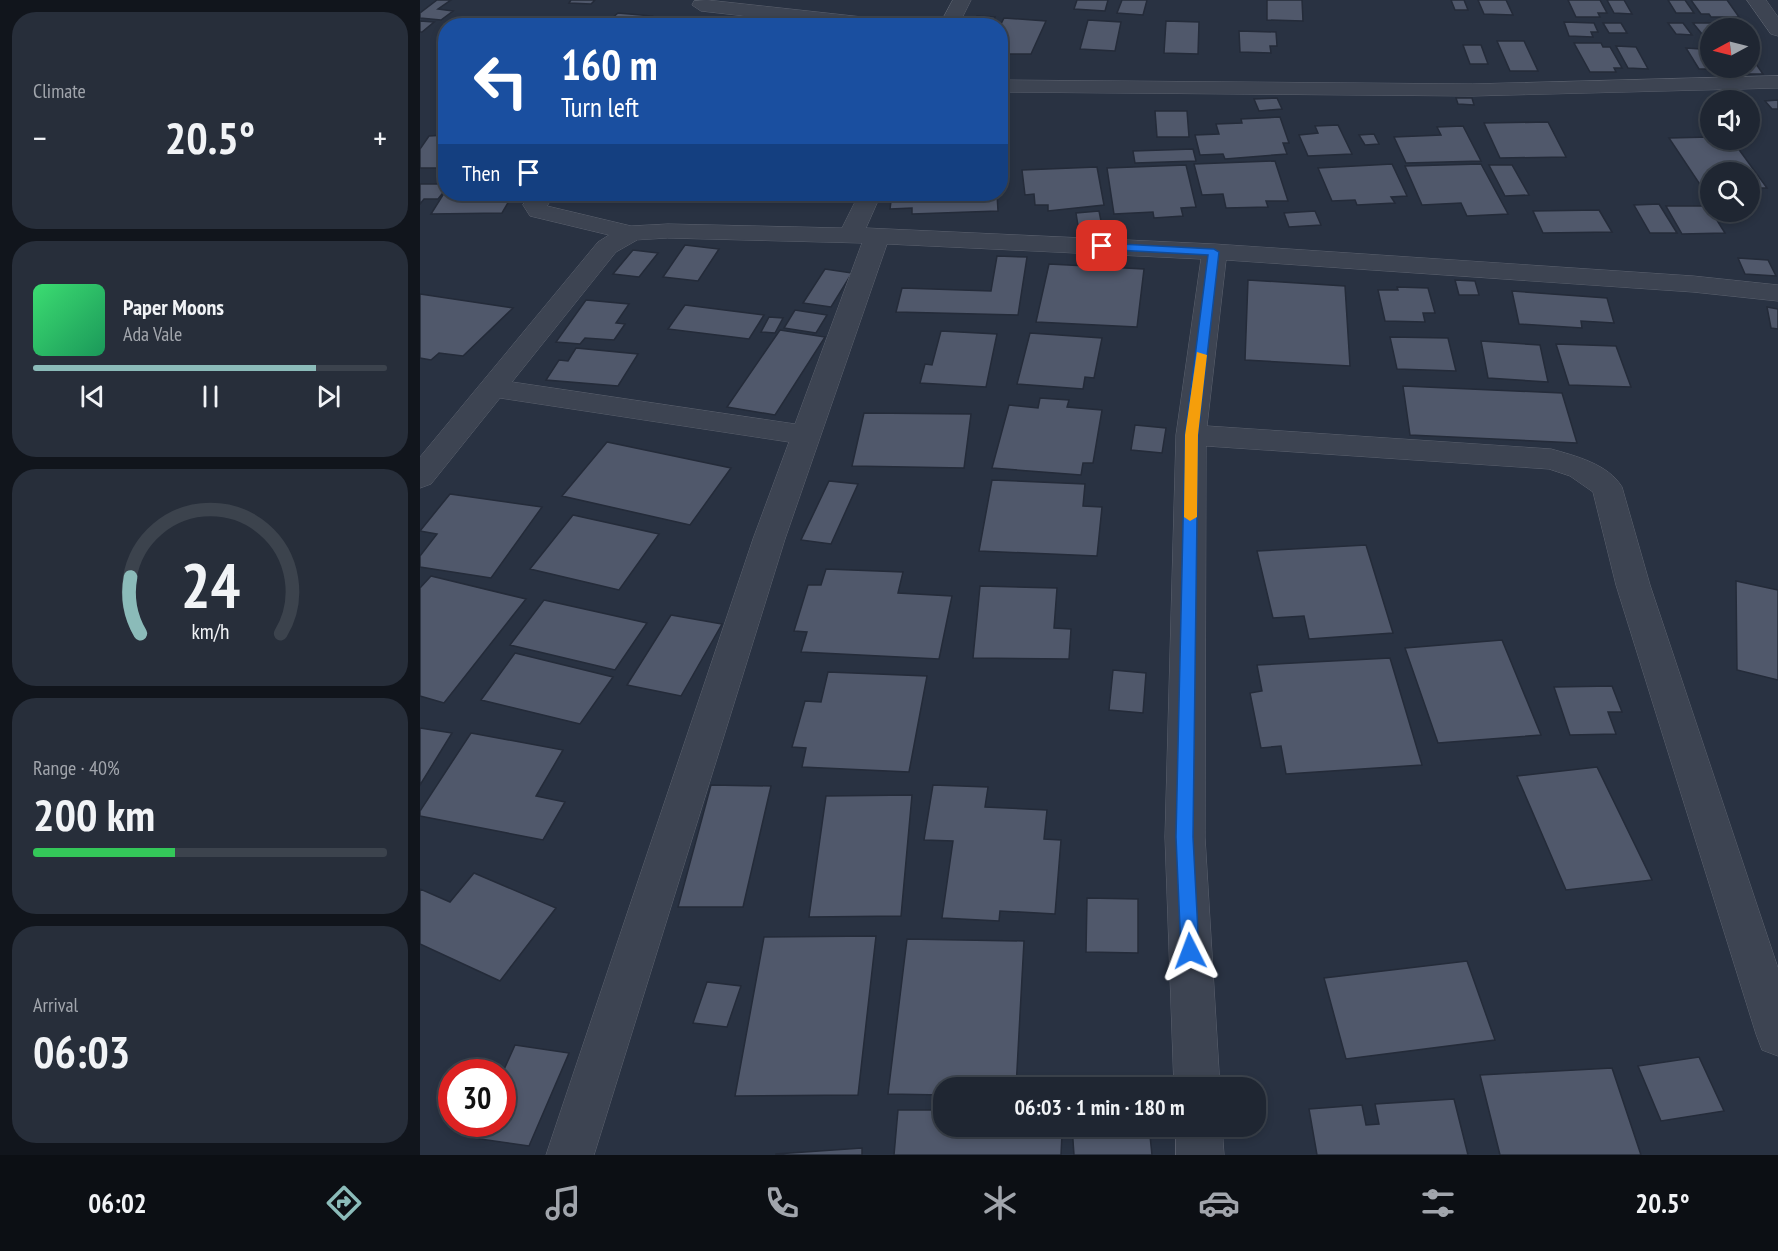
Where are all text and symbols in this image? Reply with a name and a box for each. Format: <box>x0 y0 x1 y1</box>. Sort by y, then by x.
north arrow <box>1700 18 1760 78</box>
map controls <box>1700 18 1760 222</box>
text: 160 m <box>561 37 658 92</box>
icon: left <box>462 42 540 120</box>
text: Climate <box>33 78 86 104</box>
text: Turn left <box>561 90 639 124</box>
button: sound <box>1700 90 1760 150</box>
text: 20.5° <box>165 108 255 166</box>
text: − <box>33 116 47 159</box>
text: + <box>373 116 387 159</box>
icon: arrive <box>512 156 545 189</box>
text: Then <box>462 159 500 187</box>
button: search <box>1700 162 1760 222</box>
pin <box>1076 220 1127 271</box>
icon: arrive <box>1085 229 1118 262</box>
text: Paper Moons <box>123 293 224 321</box>
text: Ada Vale <box>123 321 182 347</box>
icon: previous <box>76 380 109 413</box>
icon: pause <box>194 380 227 413</box>
icon: next <box>312 380 345 413</box>
text: 24 <box>180 545 240 626</box>
text: km/h <box>191 618 229 646</box>
text: Range · 40% <box>33 755 120 781</box>
text: 200 km <box>33 785 155 843</box>
position arrow <box>1158 919 1222 983</box>
text: Arrival <box>33 992 78 1018</box>
text: 06:03 <box>33 1022 130 1080</box>
speed limit sign: 30 <box>438 1059 516 1137</box>
text: 06:03 · 1 min · 180 m <box>1014 1093 1185 1121</box>
icon: directions <box>323 1182 365 1224</box>
icon: music <box>542 1182 584 1224</box>
icon: phone <box>761 1182 803 1224</box>
icon: climate <box>979 1182 1021 1224</box>
icon: car <box>1198 1182 1240 1224</box>
icon: filters <box>1417 1182 1459 1224</box>
text: 06:02 <box>88 1186 147 1220</box>
text: 20.5° <box>1635 1186 1690 1220</box>

